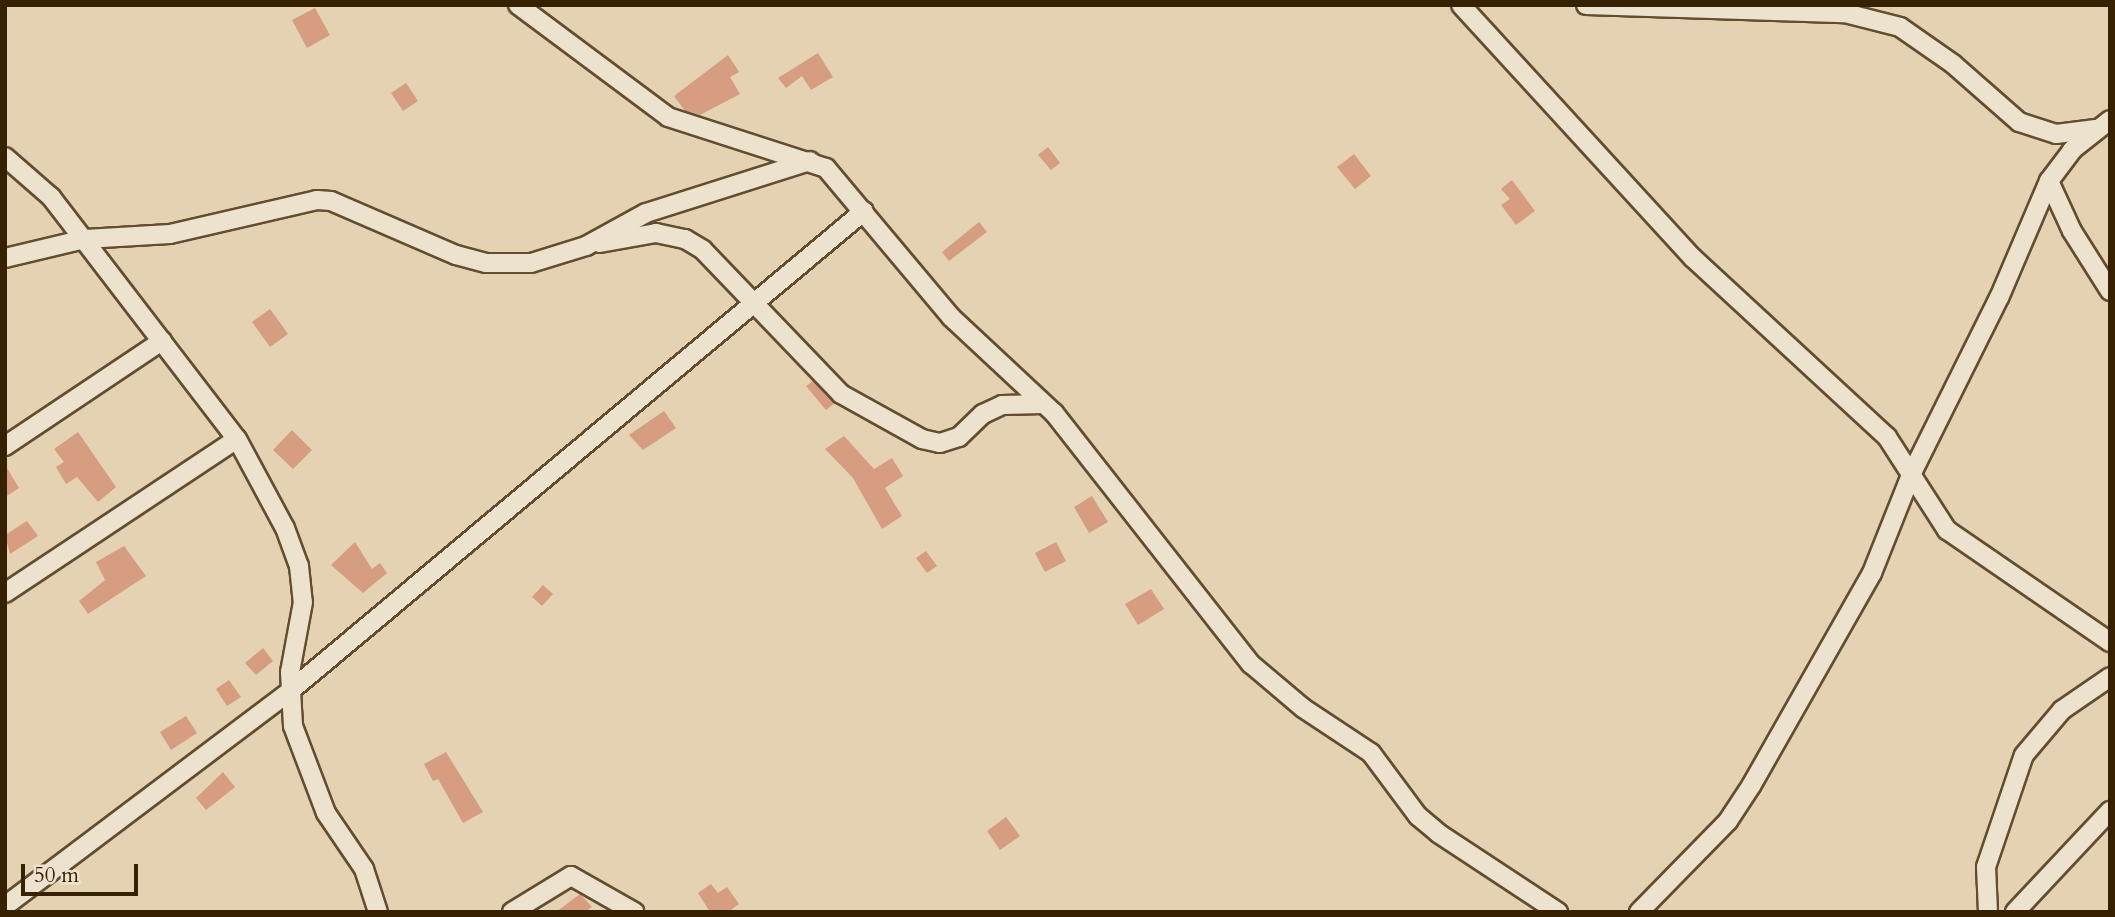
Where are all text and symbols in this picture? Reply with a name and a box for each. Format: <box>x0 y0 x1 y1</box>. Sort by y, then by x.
scale bar <box>24 850 142 894</box>
text: 50 m <box>34 861 79 890</box>

